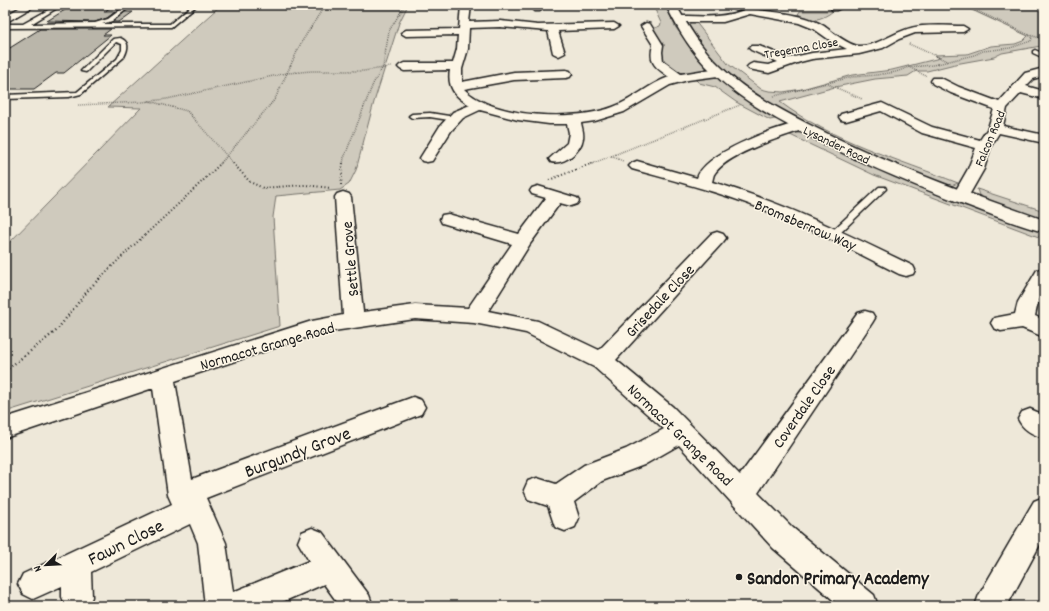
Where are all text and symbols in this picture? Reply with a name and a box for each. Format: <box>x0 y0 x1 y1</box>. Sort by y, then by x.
street label: Tregenna Close <box>763 34 840 65</box>
street label: Falcon Road <box>971 108 1012 170</box>
street label: Lysander Road <box>799 122 872 171</box>
street label: Bromsberrow Way <box>751 195 860 258</box>
street label: Settle Grove <box>337 220 366 297</box>
street label: Grisedale Close <box>621 260 701 344</box>
street label: Normacot Grange Road <box>198 317 338 378</box>
street label: Coverdale Close <box>768 361 842 454</box>
street label: Normacot Grange Road <box>621 379 737 492</box>
street label: Burgundy Grove <box>241 422 355 487</box>
street label: Fawn Close <box>84 514 169 574</box>
north arrow <box>26 545 66 585</box>
text: N <box>30 562 47 574</box>
place label: Sandon Primary Academy <box>747 567 930 594</box>
marker: Sandon Primary Academy <box>734 572 744 582</box>

